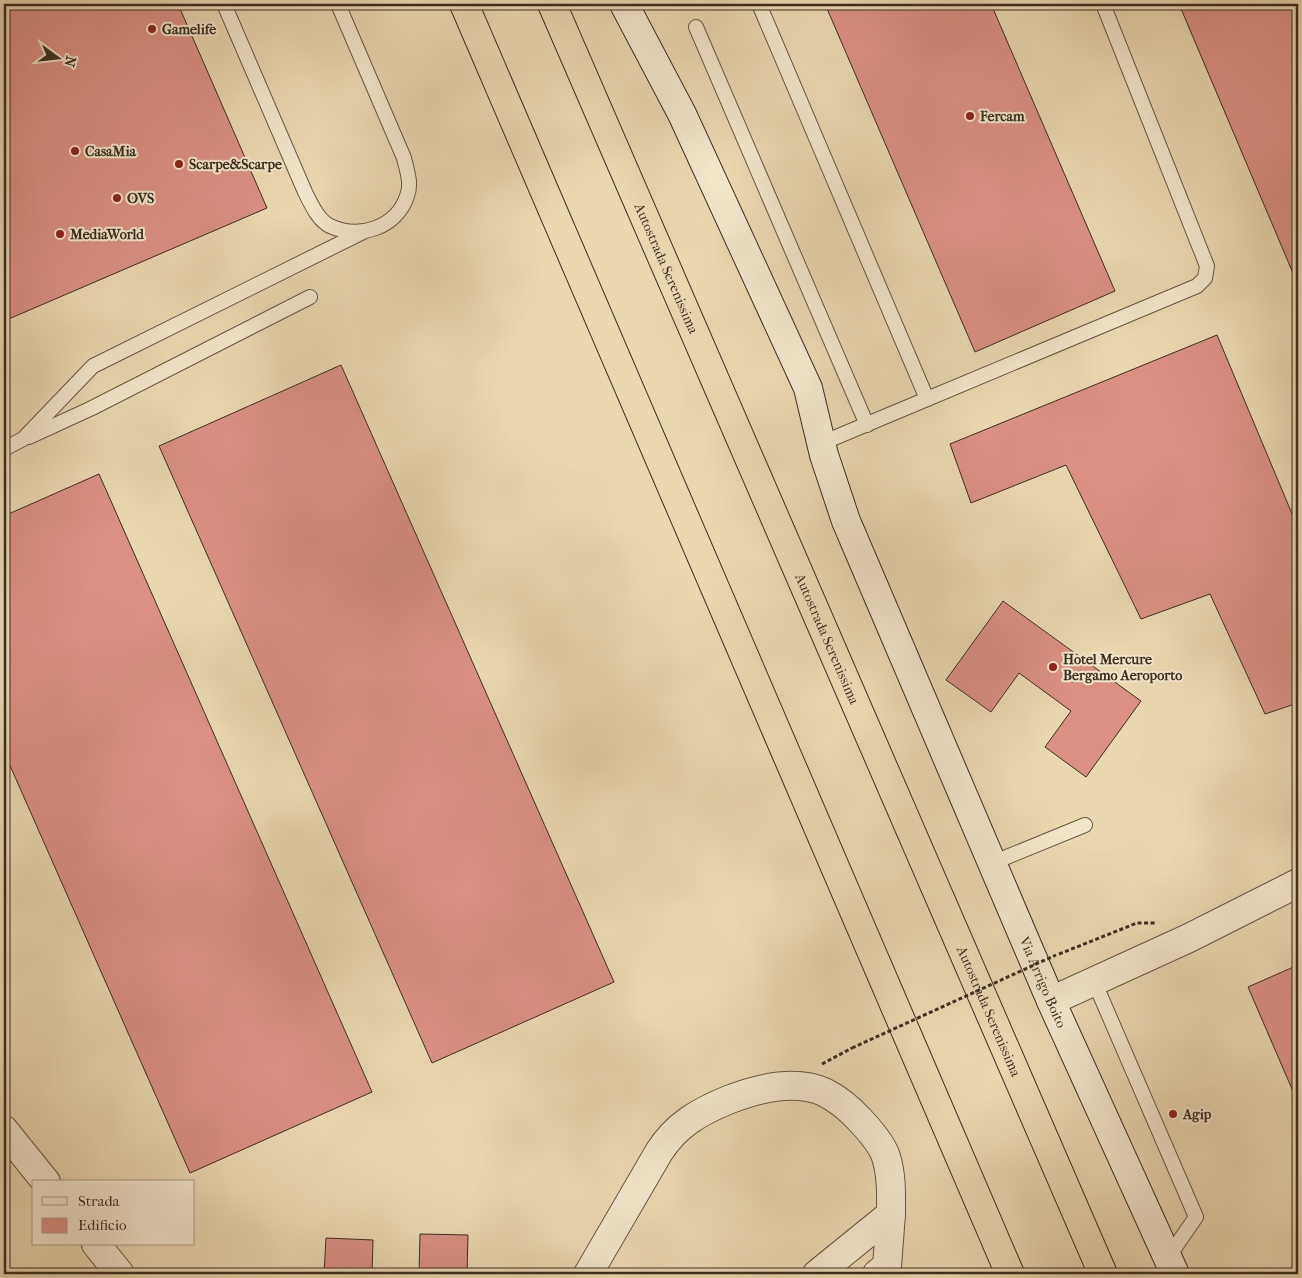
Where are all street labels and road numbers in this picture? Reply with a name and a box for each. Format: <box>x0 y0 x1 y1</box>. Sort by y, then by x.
street label: Autostrada Serenissima <box>630 199 703 337</box>
street label: Autostrada Serenissima <box>791 570 863 707</box>
street label: Via Arrigo Boito <box>1016 933 1071 1030</box>
street label: Autostrada Serenissima <box>953 943 1025 1080</box>

